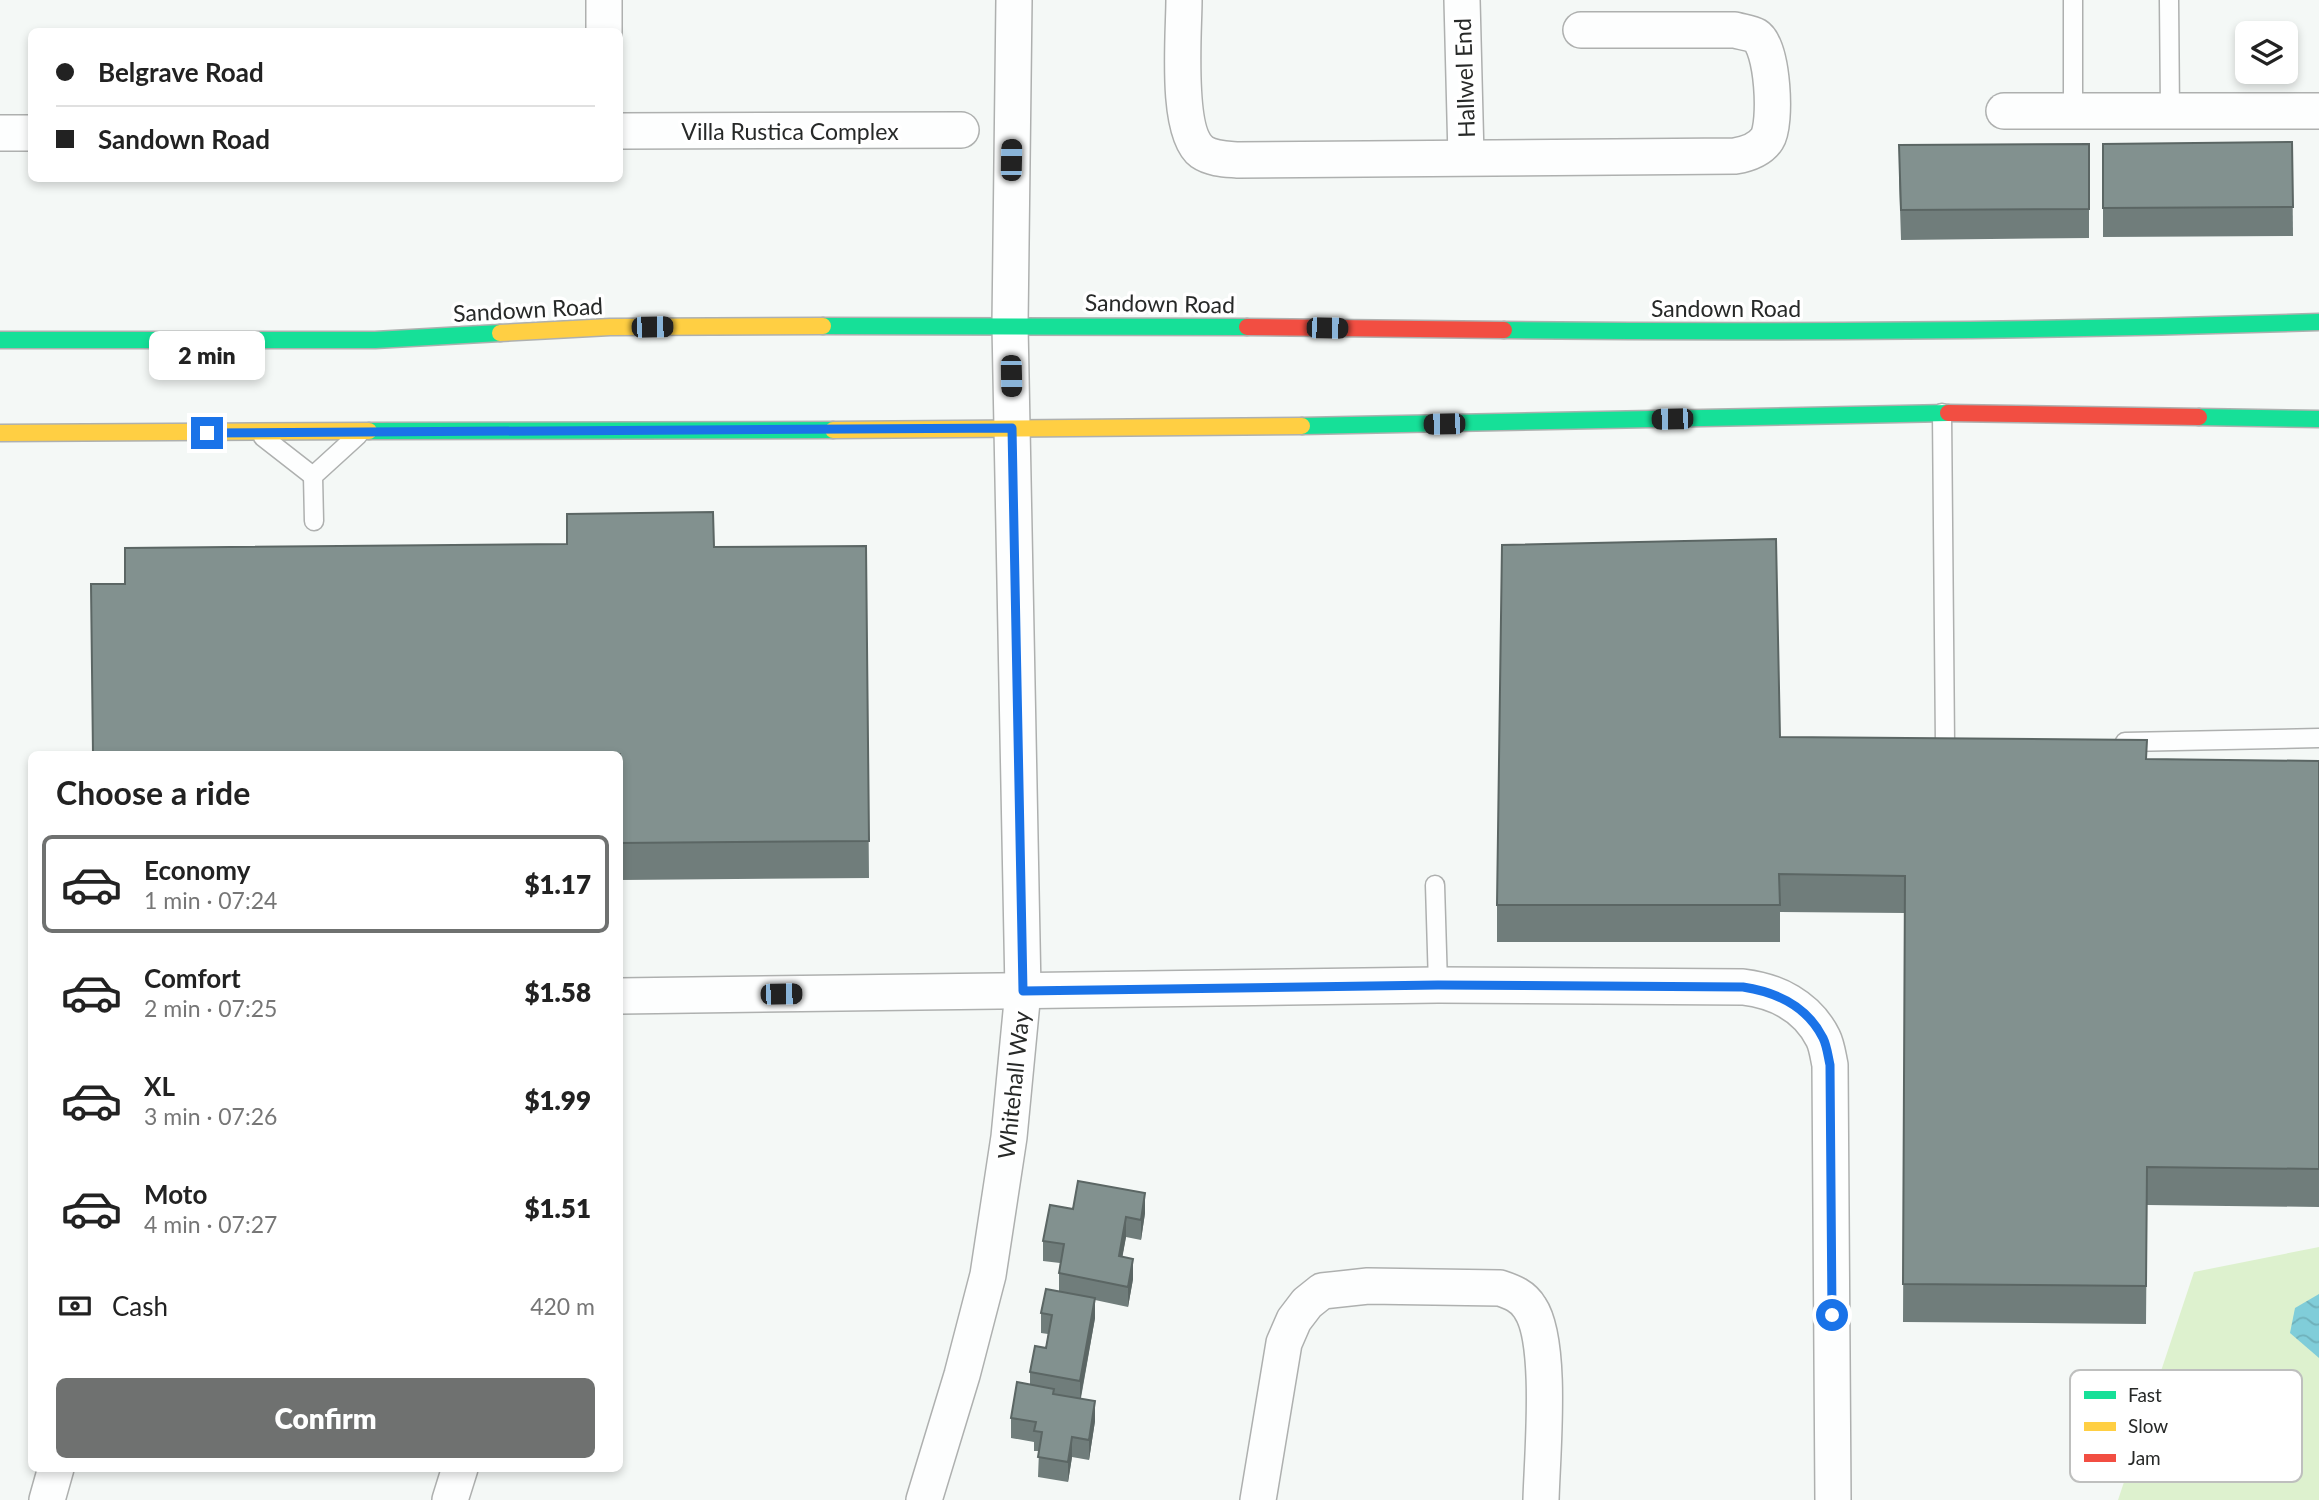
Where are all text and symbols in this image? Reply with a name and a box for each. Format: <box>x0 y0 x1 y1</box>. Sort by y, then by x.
street label: Hallwel End <box>1448 18 1480 138</box>
map controls <box>2235 21 2298 84</box>
button: layers <box>2235 21 2298 84</box>
text: Belgrave Road <box>98 56 264 88</box>
street label: Villa Rustica Complex <box>681 117 899 145</box>
text: Sandown Road <box>98 123 270 155</box>
car <box>1001 139 1022 181</box>
street label: Sandown Road <box>1085 288 1235 318</box>
street label: Sandown Road <box>452 291 604 327</box>
street label: Sandown Road <box>1651 294 1801 322</box>
car <box>631 316 674 338</box>
car <box>1306 317 1349 339</box>
callout: 2 min <box>149 332 265 380</box>
text: 2 min <box>178 341 236 369</box>
car <box>1001 355 1022 397</box>
car <box>1651 408 1694 430</box>
car <box>1423 413 1466 435</box>
route end <box>191 417 223 449</box>
text: Choose a ride <box>56 773 250 812</box>
icon: car <box>60 853 123 916</box>
text: Economy <box>144 854 250 886</box>
text: $1.17 <box>524 868 591 900</box>
text: 1 min · 07:24 <box>144 886 277 914</box>
icon: car <box>60 961 123 1024</box>
text: Comfort <box>144 962 241 994</box>
text: $1.58 <box>524 976 591 1008</box>
car <box>760 983 803 1005</box>
text: 2 min · 07:25 <box>144 994 277 1022</box>
street label: Whitehall Way <box>991 1010 1035 1160</box>
icon: car <box>60 1069 123 1132</box>
text: XL <box>144 1070 175 1102</box>
text: $1.99 <box>524 1084 591 1116</box>
text: 3 min · 07:26 <box>144 1102 277 1130</box>
icon: car <box>60 1177 123 1240</box>
text: Moto <box>144 1178 207 1210</box>
text: $1.51 <box>524 1192 591 1224</box>
text: 4 min · 07:27 <box>144 1210 277 1238</box>
icon: cash <box>56 1287 94 1325</box>
text: Cash <box>112 1290 168 1322</box>
text: 420 m <box>530 1292 595 1320</box>
route start <box>1816 1299 1848 1331</box>
legend <box>2070 1370 2302 1482</box>
button: Confirm <box>56 1378 595 1458</box>
text: Fast <box>2128 1383 2162 1406</box>
text: Slow <box>2128 1414 2168 1437</box>
text: Jam <box>2128 1446 2161 1469</box>

